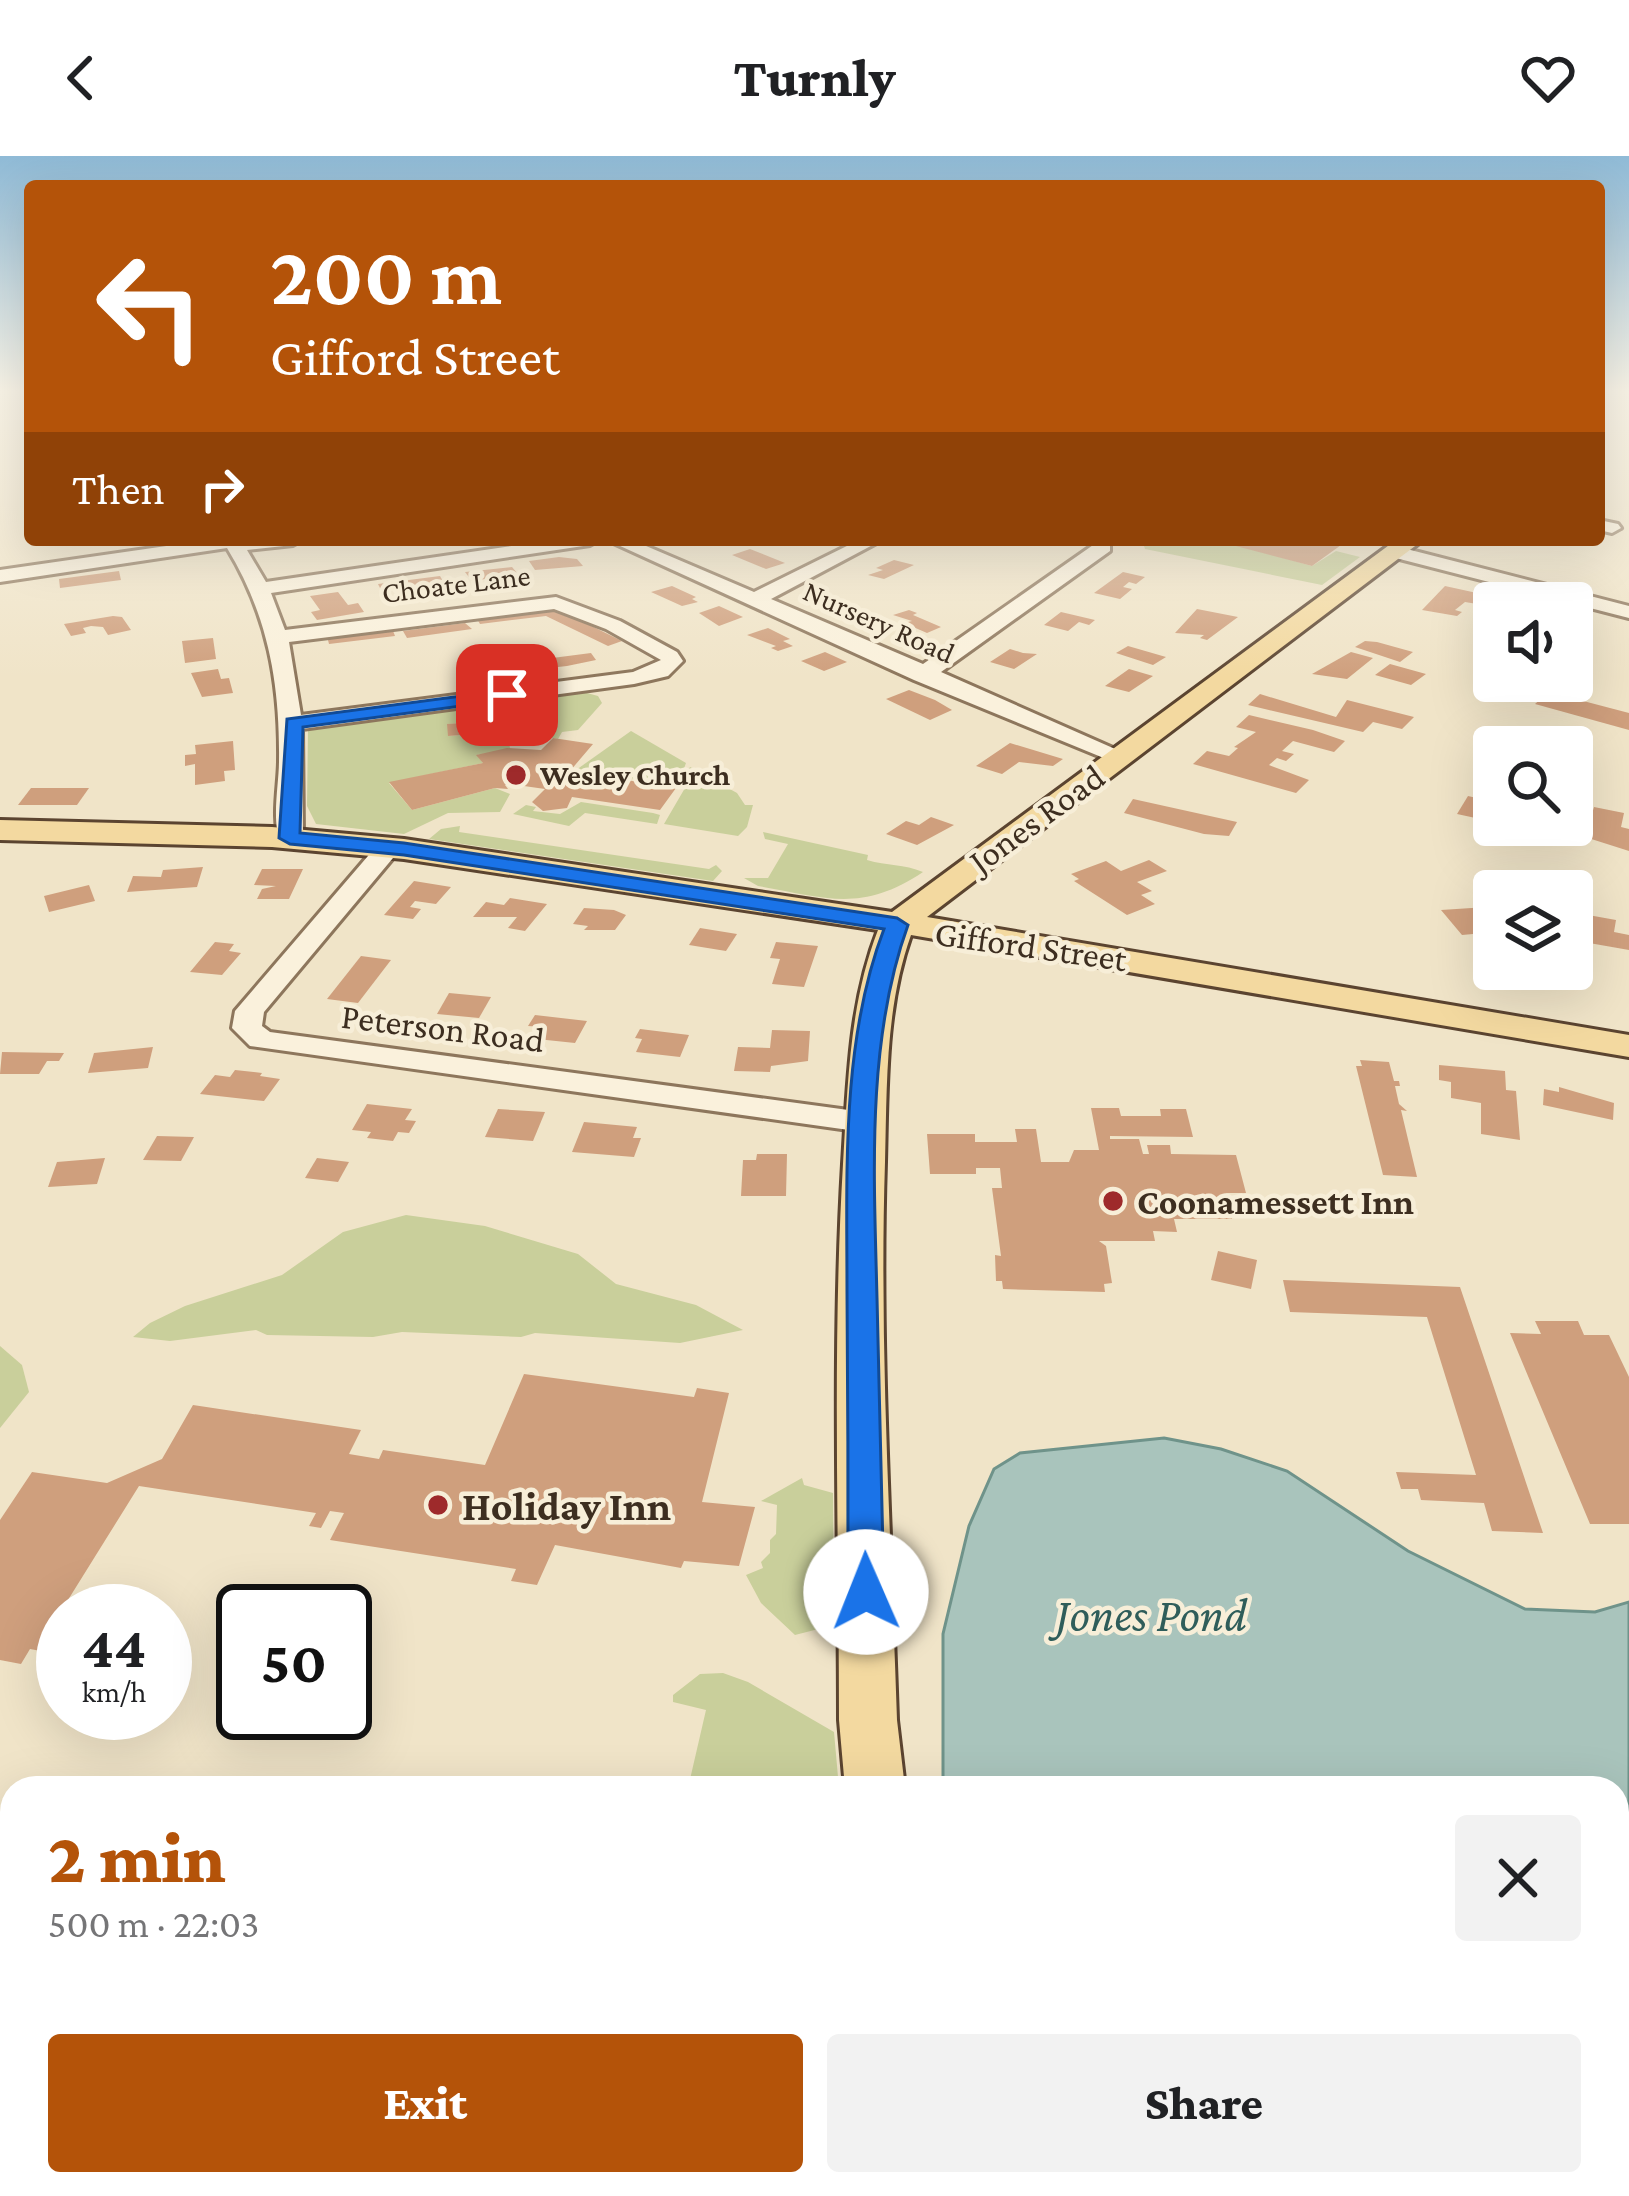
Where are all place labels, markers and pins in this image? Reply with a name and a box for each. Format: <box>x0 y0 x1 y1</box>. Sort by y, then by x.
pin <box>456 644 558 746</box>
place label: Wesley Church <box>539 758 730 791</box>
marker: Wesley Church <box>503 762 529 788</box>
place label: Coonamessett Inn <box>1137 1182 1414 1222</box>
marker: Coonamessett Inn <box>1100 1188 1126 1214</box>
place label: Holiday Inn <box>462 1482 671 1529</box>
marker: Holiday Inn <box>425 1492 451 1518</box>

